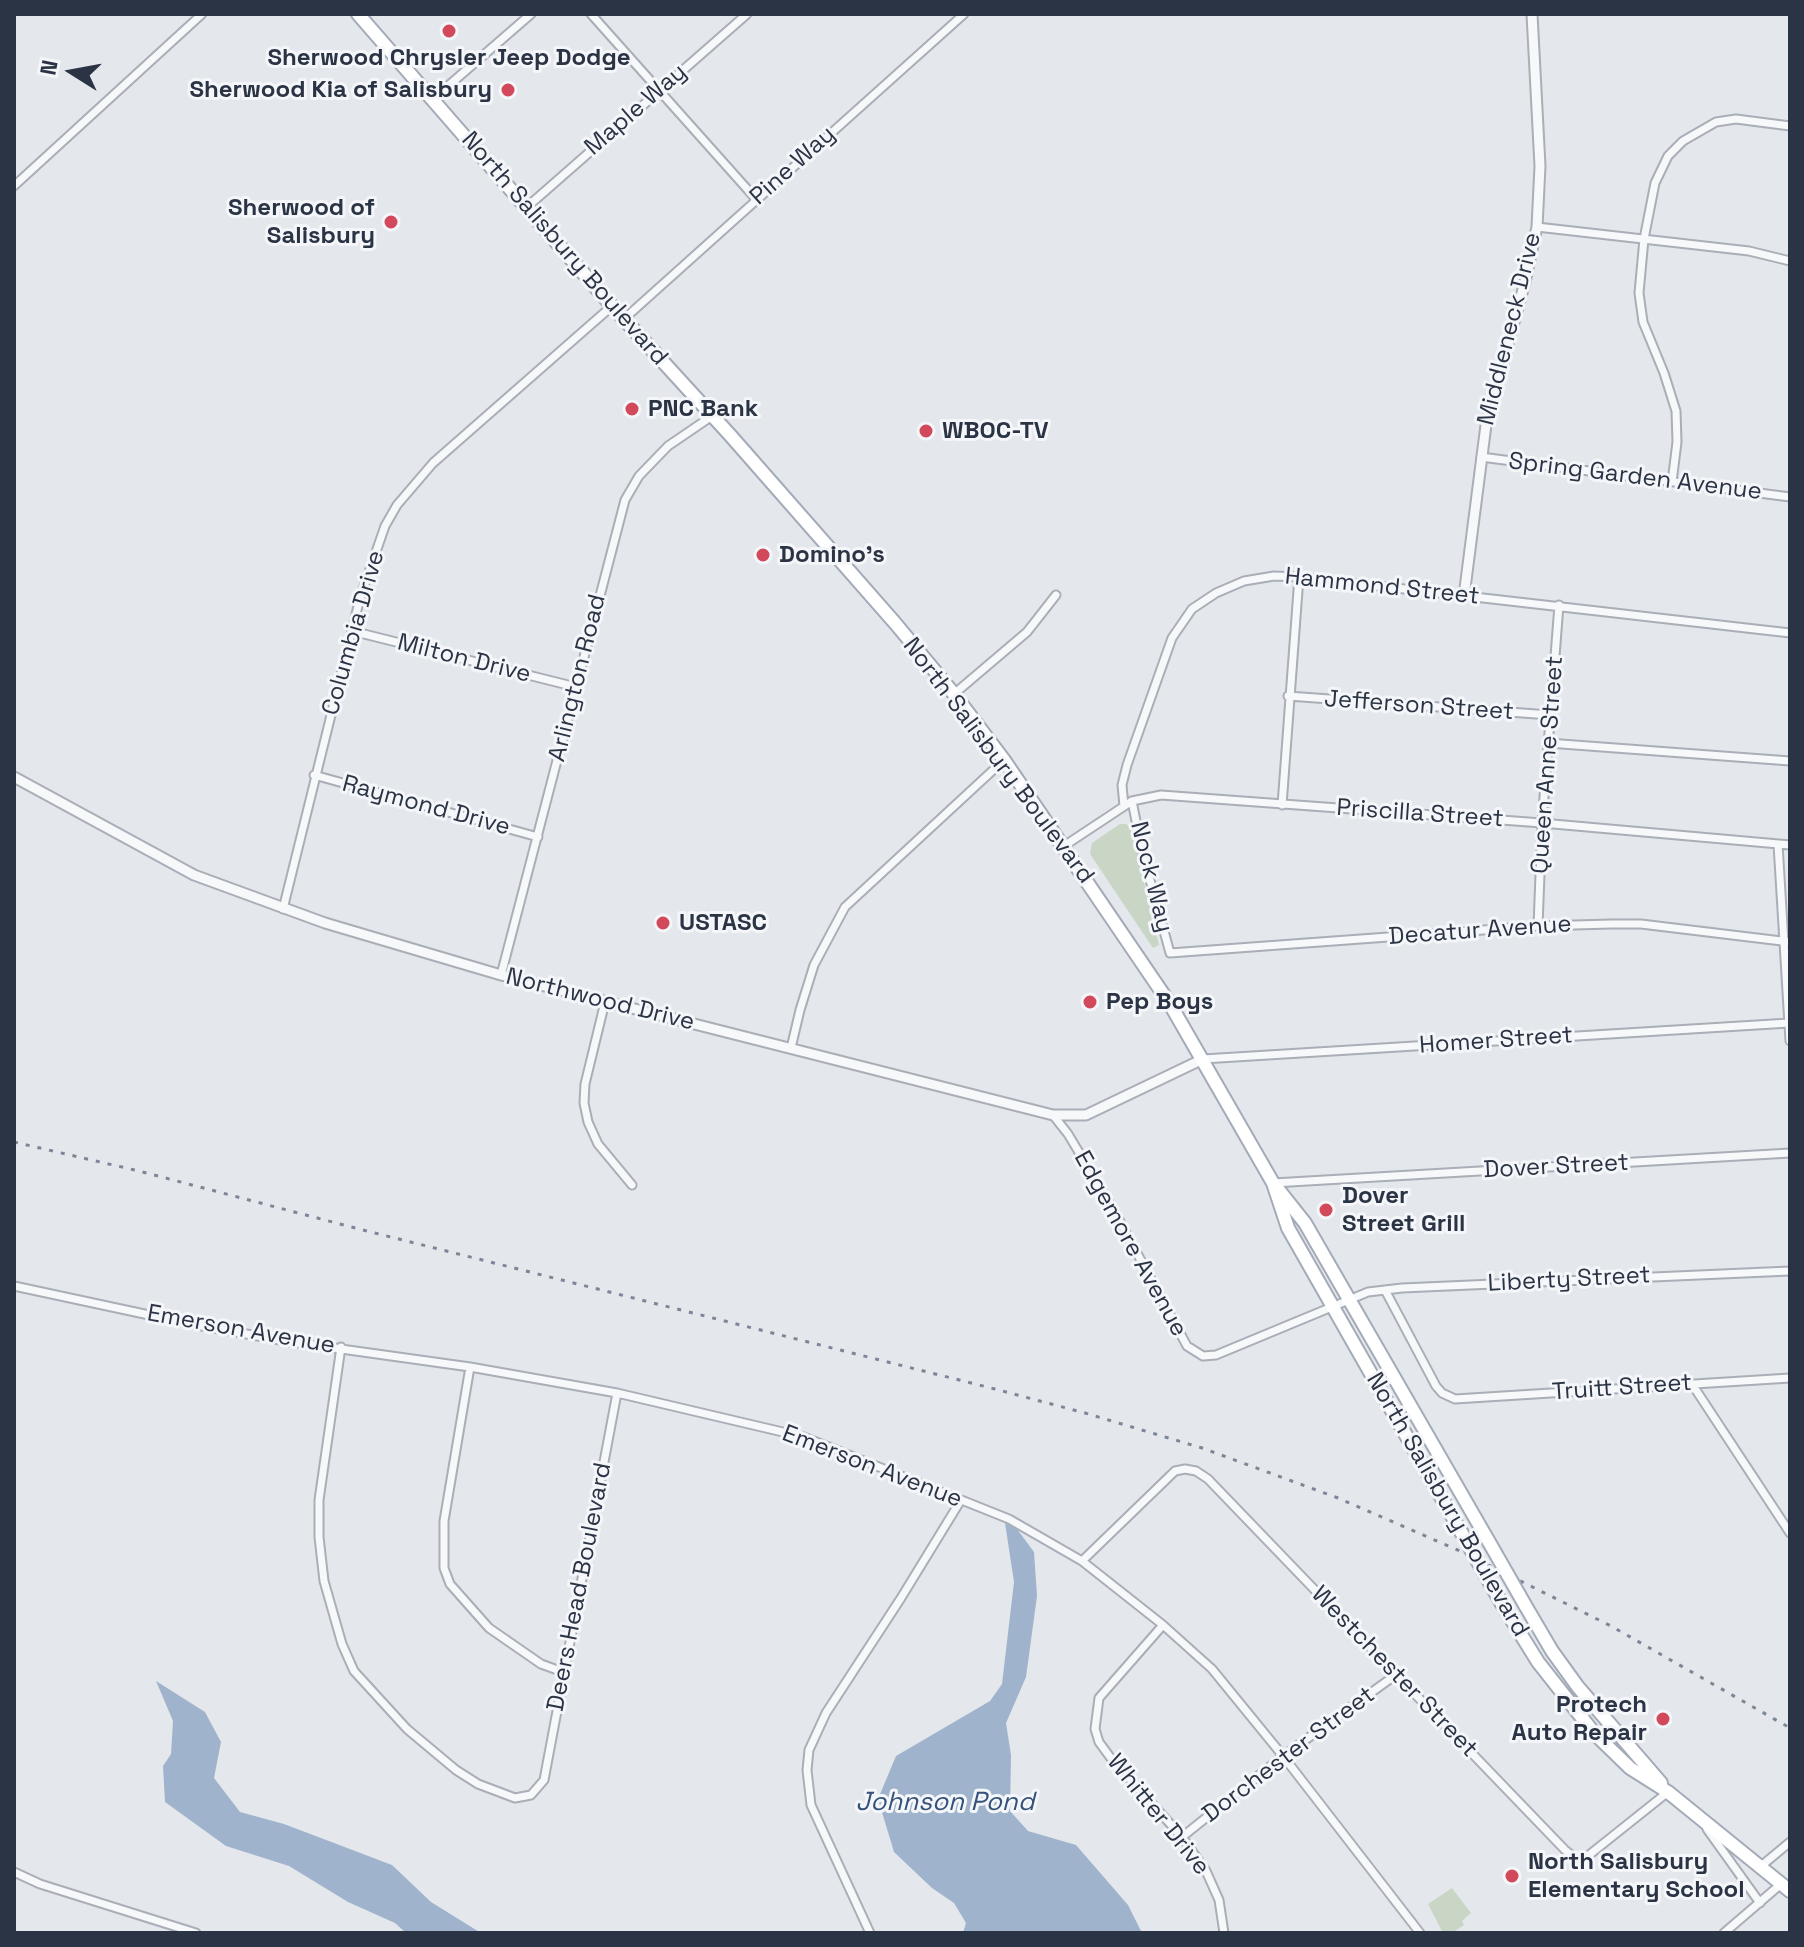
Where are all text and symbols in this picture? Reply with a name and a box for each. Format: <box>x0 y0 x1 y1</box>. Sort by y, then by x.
marker: Sherwood Chrysler Jeep Dodge <box>440 22 458 40</box>
north arrow <box>32 32 112 112</box>
place label: Sherwood Chrysler Jeep Dodge <box>267 44 631 72</box>
text: N <box>33 58 64 77</box>
street label: Maple Way <box>579 58 693 162</box>
place label: Sherwood Kia of Salisbury <box>189 76 492 104</box>
marker: Sherwood Kia of Salisbury <box>499 81 517 99</box>
street label: Pine Way <box>745 120 841 212</box>
street label: North Salisbury Boulevard <box>455 126 673 372</box>
place label: Sherwood of Salisbury <box>228 194 375 250</box>
marker: Sherwood of Salisbury <box>382 213 400 231</box>
street label: Middleneck Drive <box>1472 230 1548 428</box>
place label: PNC Bank <box>648 395 758 423</box>
marker: PNC Bank <box>623 400 641 418</box>
place label: WBOC-TV <box>942 417 1049 445</box>
marker: WBOC-TV <box>917 422 935 440</box>
street label: Spring Garden Avenue <box>1507 447 1763 507</box>
place label: Domino's <box>779 541 885 569</box>
marker: Domino's <box>754 546 772 564</box>
street label: Columbia Drive <box>317 547 391 719</box>
street label: Hammond Street <box>1283 562 1481 612</box>
street label: Arlington Road <box>543 591 613 765</box>
street label: Milton Drive <box>394 629 534 689</box>
street label: North Salisbury Boulevard <box>896 632 1100 890</box>
street label: Queen Anne Street <box>1526 655 1570 875</box>
street label: Jefferson Street <box>1323 685 1515 727</box>
street label: Raymond Drive <box>339 770 513 842</box>
street label: Priscilla Street <box>1336 794 1504 834</box>
street label: Nock Way <box>1123 819 1179 935</box>
place label: USTASC <box>679 909 767 937</box>
street label: Decatur Avenue <box>1388 910 1572 952</box>
marker: USTASC <box>654 914 672 932</box>
street label: Northwood Drive <box>503 963 697 1037</box>
place label: Pep Boys <box>1106 988 1213 1016</box>
marker: Pep Boys <box>1081 993 1099 1011</box>
street label: Homer Street <box>1418 1021 1574 1061</box>
street label: Edgemore Avenue <box>1067 1146 1193 1342</box>
street label: Dover Street <box>1483 1149 1629 1185</box>
place label: Dover Street Grill <box>1342 1182 1465 1238</box>
marker: Dover Street Grill <box>1317 1201 1335 1219</box>
street label: Liberty Street <box>1487 1261 1651 1299</box>
street label: Emerson Avenue <box>145 1299 337 1361</box>
street label: North Salisbury Boulevard <box>1359 1368 1535 1642</box>
street label: Truitt Street <box>1551 1369 1693 1407</box>
street label: Emerson Avenue <box>778 1419 966 1515</box>
street label: Deers Head Boulevard <box>542 1460 618 1714</box>
street label: Westchester Street <box>1305 1580 1483 1764</box>
street label: Dorchester Street <box>1197 1681 1381 1829</box>
place label: Protech Auto Repair <box>1512 1691 1647 1747</box>
marker: Protech Auto Repair <box>1654 1710 1672 1728</box>
street label: Whitter Drive <box>1100 1749 1216 1881</box>
water label: Johnson Pond <box>855 1787 1035 1819</box>
place label: North Salisbury Elementary School <box>1528 1848 1745 1904</box>
marker: North Salisbury Elementary School <box>1503 1867 1521 1885</box>

